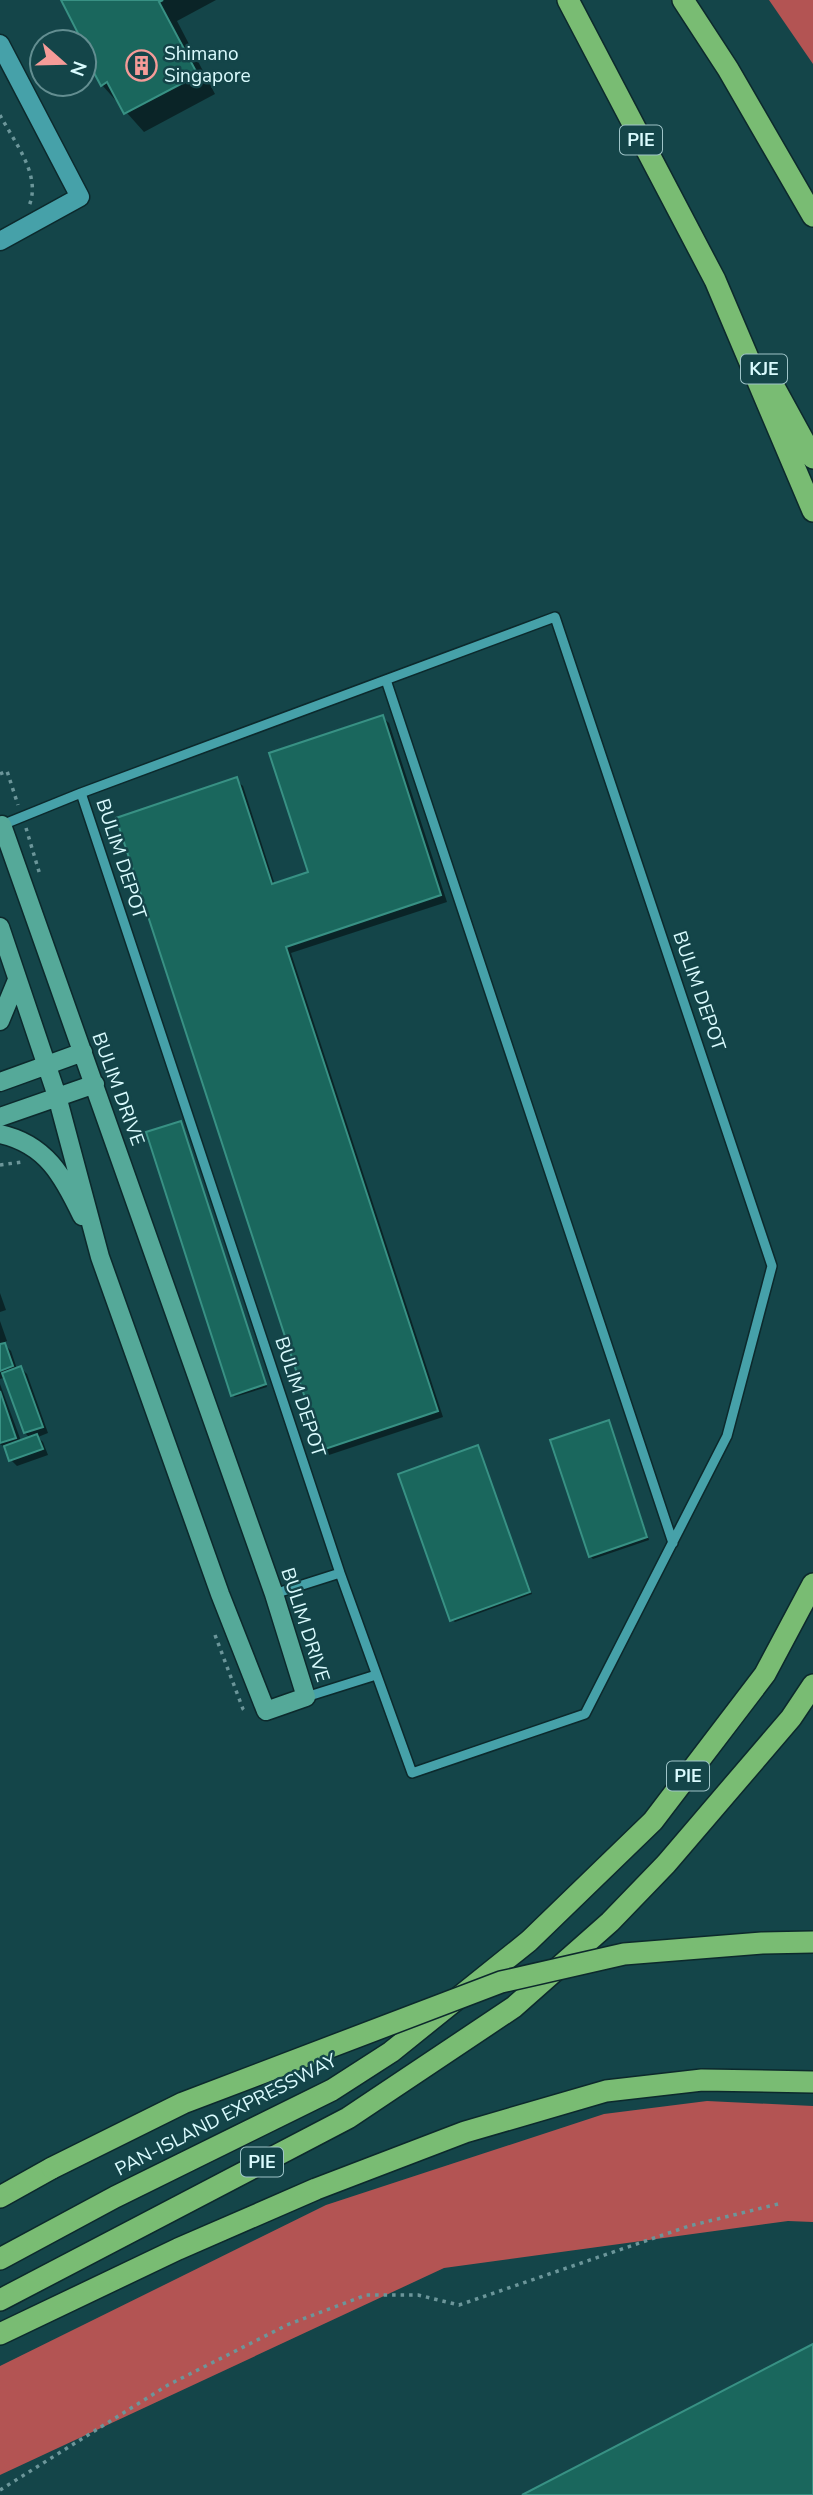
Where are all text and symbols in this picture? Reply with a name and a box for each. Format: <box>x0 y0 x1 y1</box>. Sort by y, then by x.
north arrow <box>28 28 98 98</box>
place label: Shimano Singapore <box>164 41 251 89</box>
building icon: Shimano Singapore <box>124 48 158 82</box>
text: N <box>63 57 93 80</box>
road number: PIE <box>620 125 662 154</box>
road number: KJE <box>741 354 787 384</box>
street label: BULIM DEPOT <box>89 795 153 923</box>
street label: BULIM DEPOT <box>666 928 732 1055</box>
street label: BULIM DRIVE <box>85 1029 151 1149</box>
street label: BULIM DEPOT <box>268 1333 332 1461</box>
street label: BULIM DRIVE <box>274 1564 336 1686</box>
road number: PIE <box>667 1762 709 1791</box>
street label: PAN-ISLAND EXPRESSWAY <box>111 2047 342 2182</box>
road number: PIE <box>241 2148 283 2176</box>

